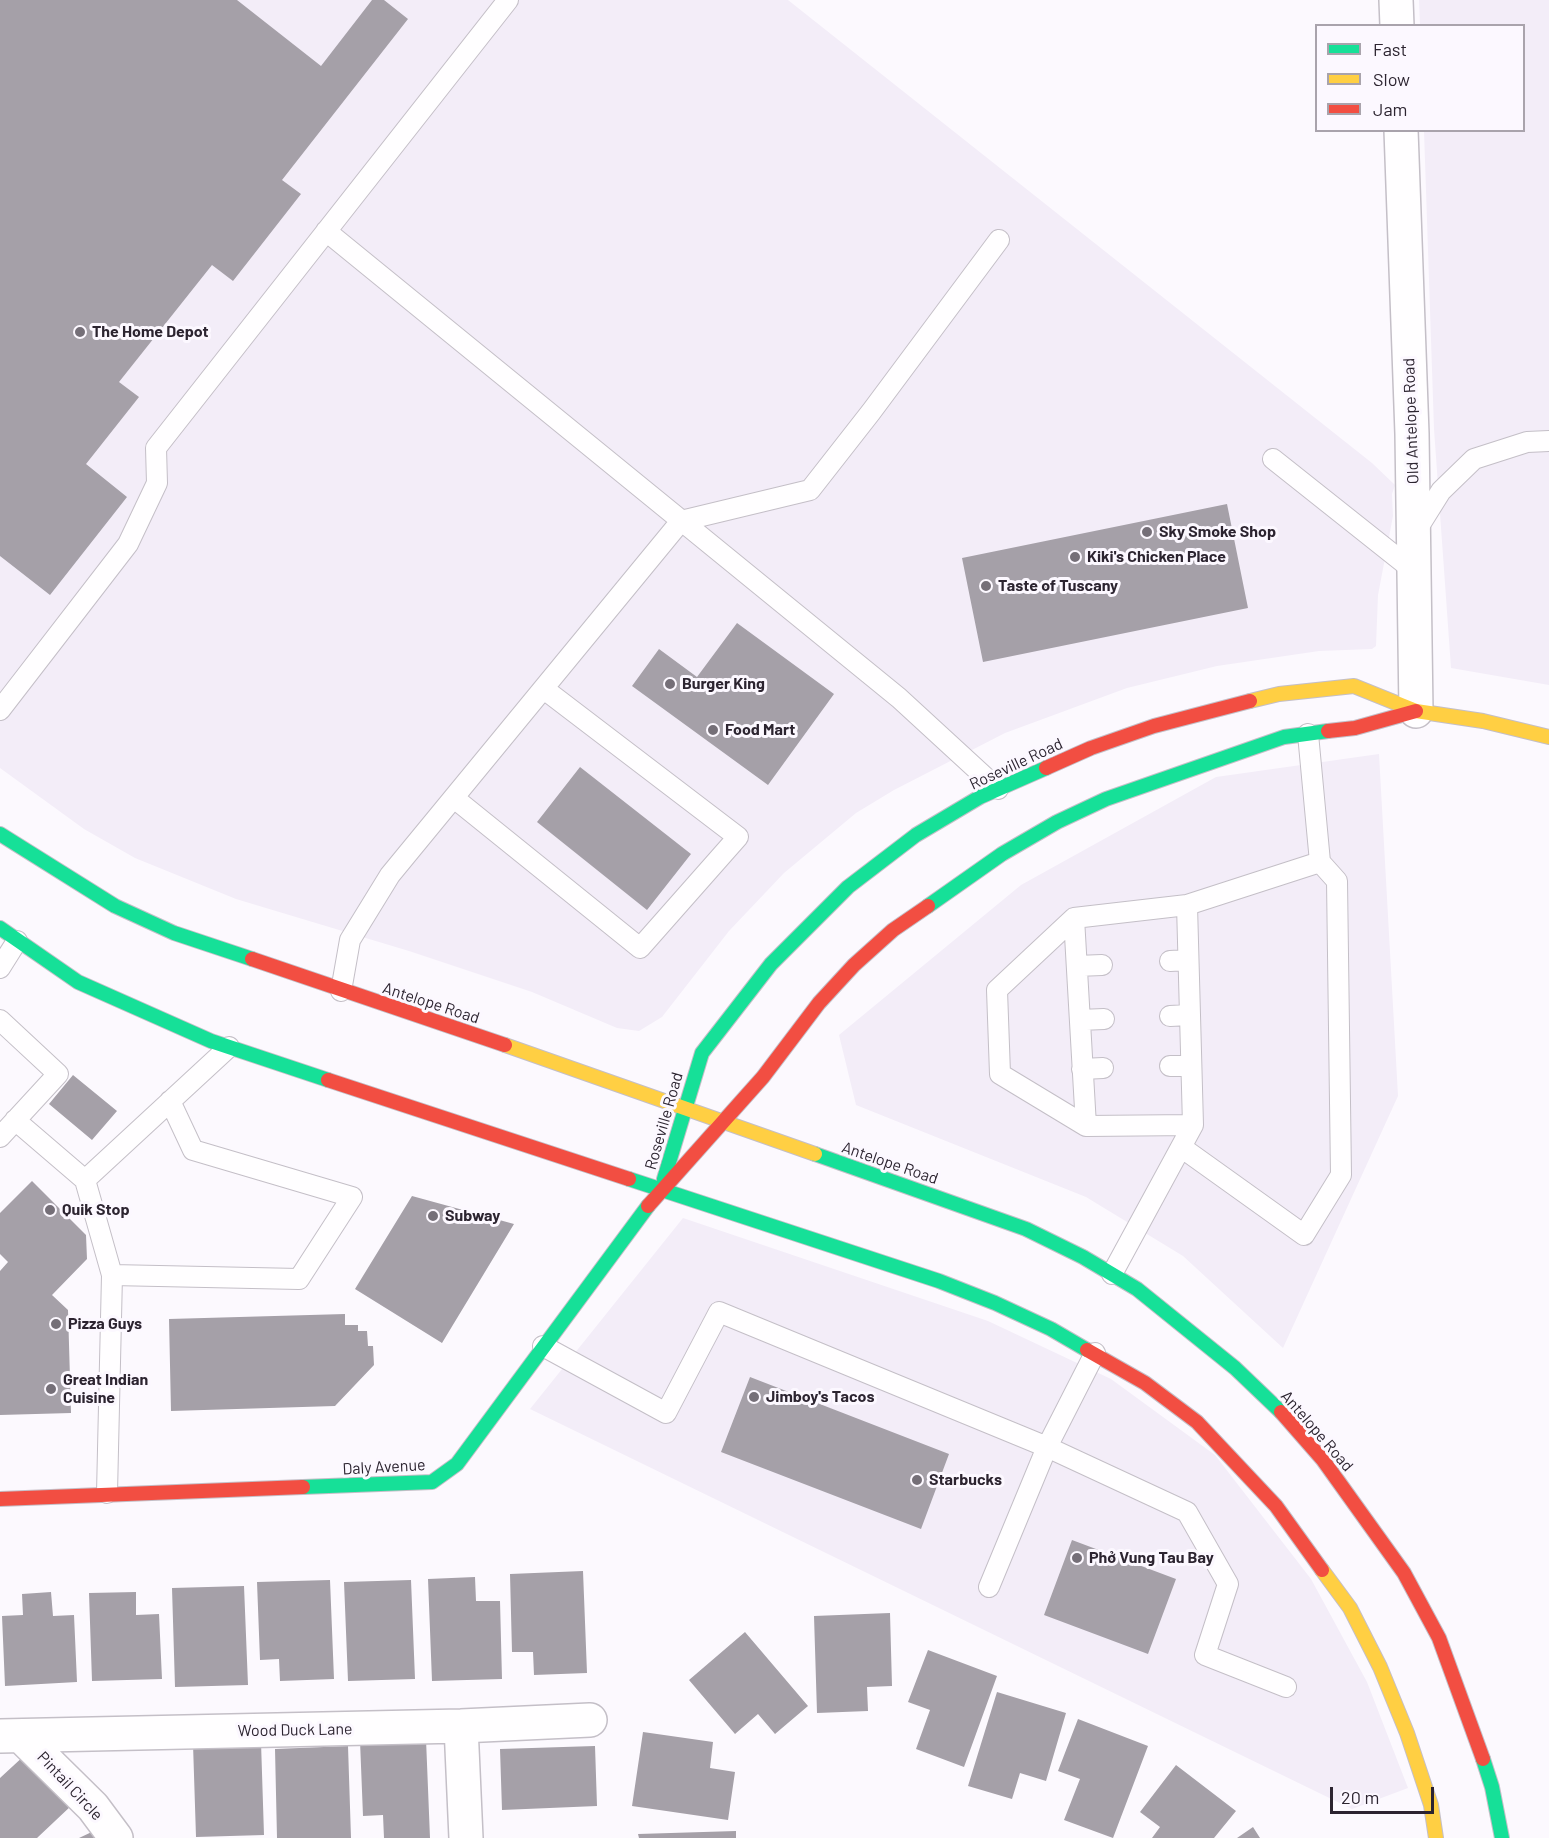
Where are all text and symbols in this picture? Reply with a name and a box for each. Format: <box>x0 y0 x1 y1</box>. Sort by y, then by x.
legend <box>1315 24 1525 132</box>
text: Fast <box>1373 38 1407 60</box>
text: Slow <box>1373 68 1410 90</box>
text: Jam <box>1373 98 1407 120</box>
place label: The Home Depot <box>92 322 209 342</box>
marker: The Home Depot <box>73 325 87 339</box>
street label: Old Antelope Road <box>1399 358 1423 484</box>
place label: Sky Smoke Shop <box>1159 522 1276 542</box>
marker: Sky Smoke Shop <box>1140 525 1154 539</box>
place label: Kiki's Chicken Place <box>1087 547 1226 567</box>
marker: Kiki's Chicken Place <box>1068 550 1082 564</box>
place label: Taste of Tuscany <box>998 576 1118 596</box>
marker: Taste of Tuscany <box>979 579 993 593</box>
place label: Burger King <box>682 674 765 694</box>
marker: Burger King <box>663 677 677 691</box>
place label: Food Mart <box>725 720 795 740</box>
marker: Food Mart <box>706 723 720 737</box>
street label: Roseville Road <box>966 734 1066 794</box>
street label: Antelope Road <box>380 978 482 1028</box>
street label: Roseville Road <box>641 1070 687 1172</box>
street label: Antelope Road <box>839 1138 941 1188</box>
place label: Quik Stop <box>62 1200 130 1220</box>
marker: Quik Stop <box>43 1203 57 1217</box>
place label: Subway <box>445 1206 500 1226</box>
marker: Subway <box>426 1209 440 1223</box>
place label: Pizza Guys <box>68 1314 142 1334</box>
marker: Pizza Guys <box>49 1317 63 1331</box>
place label: Great Indian Cuisine <box>63 1370 148 1408</box>
marker: Great Indian Cuisine <box>44 1382 58 1396</box>
place label: Jimboy's Tacos <box>766 1387 875 1407</box>
street label: Antelope Road <box>1277 1387 1357 1475</box>
marker: Jimboy's Tacos <box>747 1390 761 1404</box>
street label: Daly Avenue <box>342 1455 426 1479</box>
place label: Starbucks <box>929 1470 1002 1490</box>
marker: Starbucks <box>910 1473 924 1487</box>
place label: Phở Vung Tau Bay <box>1089 1548 1214 1568</box>
marker: Phở Vung Tau Bay <box>1070 1551 1084 1565</box>
street label: Wood Duck Lane <box>237 1719 353 1741</box>
street label: Pintail Circle <box>33 1748 107 1824</box>
scale bar <box>1333 1775 1436 1813</box>
text: 20 m <box>1341 1786 1379 1808</box>

